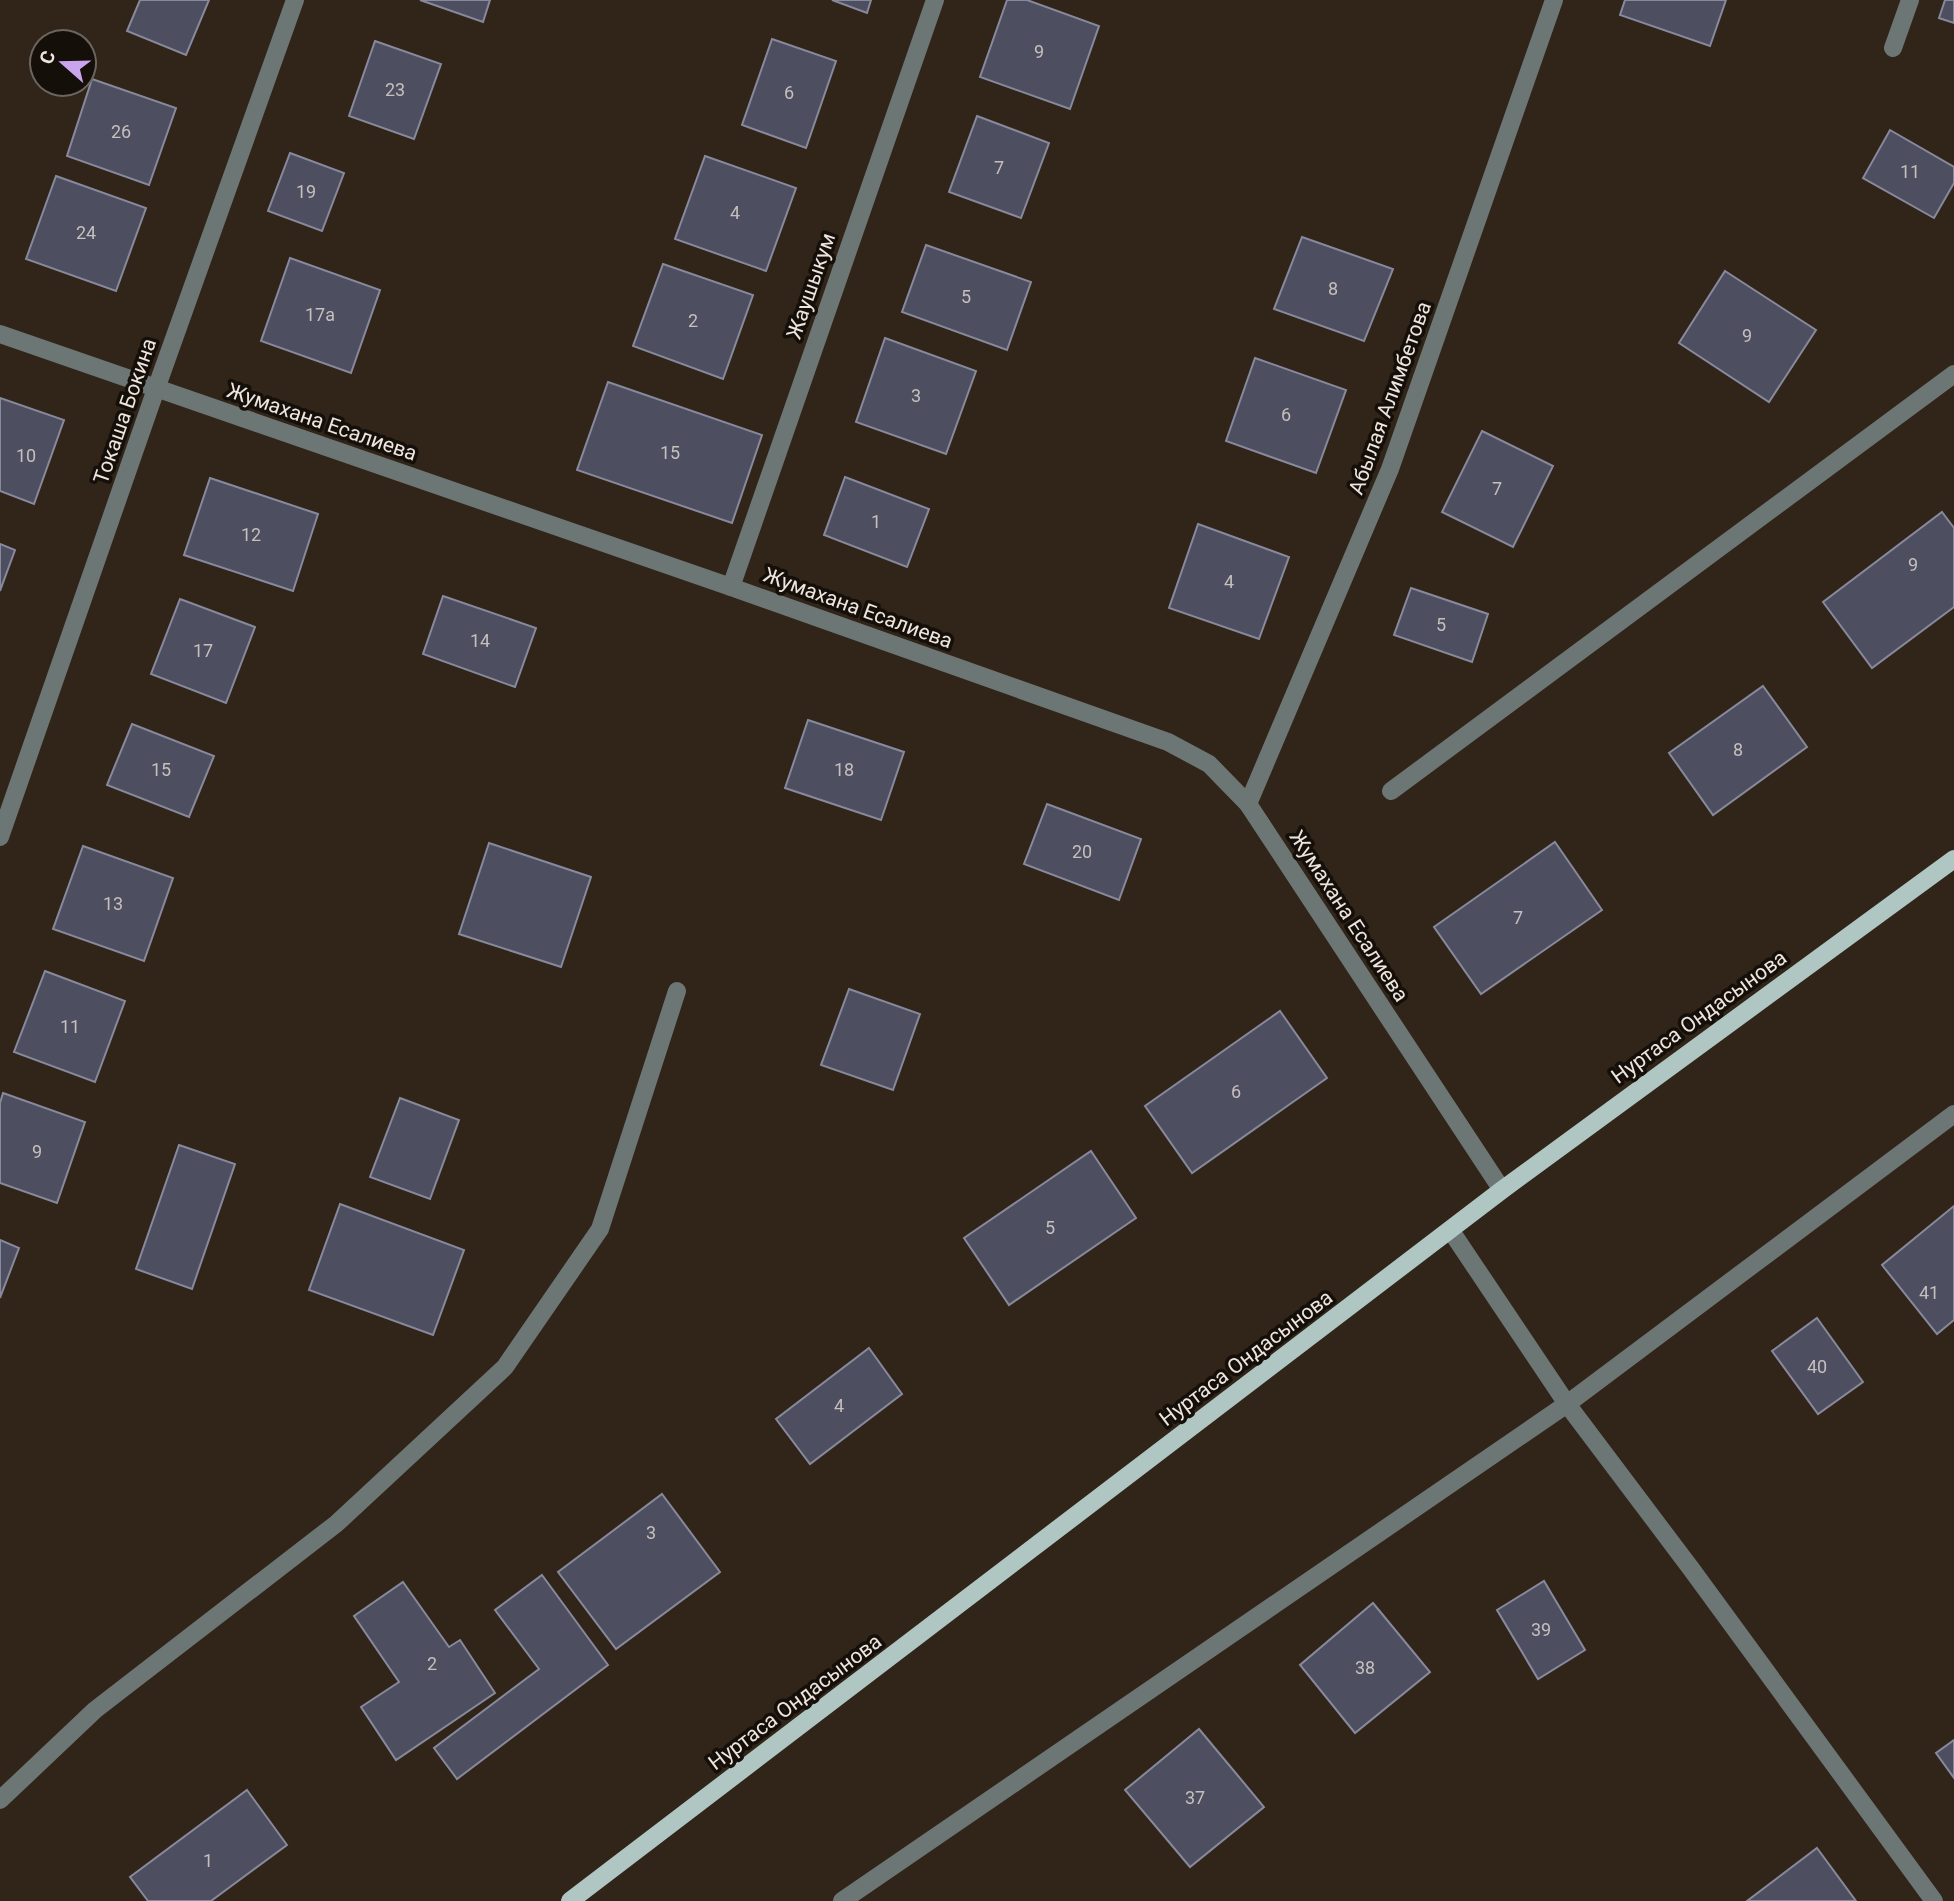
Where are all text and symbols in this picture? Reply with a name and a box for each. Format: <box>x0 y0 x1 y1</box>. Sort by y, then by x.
north arrow <box>28 28 98 98</box>
house number: 9 <box>1034 41 1044 62</box>
text: С <box>35 48 60 67</box>
house number: 23 <box>385 79 405 100</box>
house number: 6 <box>784 82 794 103</box>
house number: 26 <box>111 121 131 142</box>
house number: 7 <box>994 157 1004 178</box>
house number: 11 <box>1900 161 1920 182</box>
house number: 19 <box>296 181 316 202</box>
house number: 4 <box>730 202 740 223</box>
house number: 24 <box>76 222 96 243</box>
street label: Жаушыкум <box>782 230 840 342</box>
house number: 8 <box>1328 278 1338 299</box>
house number: 5 <box>961 286 971 307</box>
street label: Абылая Алимбетова <box>1344 298 1436 498</box>
house number: 17а <box>305 304 335 325</box>
house number: 2 <box>688 310 698 331</box>
house number: 9 <box>1742 325 1752 346</box>
street label: Токаша Бокина <box>89 335 161 487</box>
street label: Жумахана Есалиева <box>224 378 420 466</box>
house number: 3 <box>911 385 921 406</box>
house number: 6 <box>1281 404 1291 425</box>
house number: 15 <box>660 442 680 463</box>
house number: 10 <box>16 445 36 466</box>
house number: 7 <box>1492 478 1502 499</box>
house number: 1 <box>871 511 881 532</box>
house number: 12 <box>241 524 261 545</box>
house number: 9 <box>1908 554 1918 575</box>
street label: Жумахана Есалиева <box>760 563 956 653</box>
house number: 4 <box>1224 571 1234 592</box>
house number: 5 <box>1436 614 1446 635</box>
house number: 14 <box>470 630 490 651</box>
house number: 17 <box>193 640 213 661</box>
house number: 8 <box>1733 739 1743 760</box>
house number: 15 <box>151 759 171 780</box>
house number: 18 <box>834 759 854 780</box>
street label: Жумахана Есалиева <box>1285 826 1413 1006</box>
house number: 20 <box>1072 841 1092 862</box>
house number: 13 <box>103 893 123 914</box>
house number: 7 <box>1513 907 1523 928</box>
street label: Нуртаса Ондасынова <box>1607 945 1791 1089</box>
house number: 11 <box>60 1016 80 1037</box>
house number: 6 <box>1231 1081 1241 1102</box>
house number: 9 <box>32 1141 42 1162</box>
house number: 5 <box>1045 1217 1055 1238</box>
house number: 41 <box>1919 1282 1939 1303</box>
street label: Нуртаса Ондасынова <box>1155 1285 1337 1431</box>
house number: 40 <box>1807 1356 1827 1377</box>
house number: 4 <box>834 1395 844 1416</box>
house number: 3 <box>646 1522 656 1543</box>
house number: 39 <box>1531 1619 1551 1640</box>
street label: Нуртаса Ондасынова <box>704 1629 886 1775</box>
house number: 2 <box>427 1653 437 1674</box>
house number: 38 <box>1355 1657 1375 1678</box>
house number: 37 <box>1185 1787 1205 1808</box>
house number: 1 <box>203 1850 213 1871</box>

